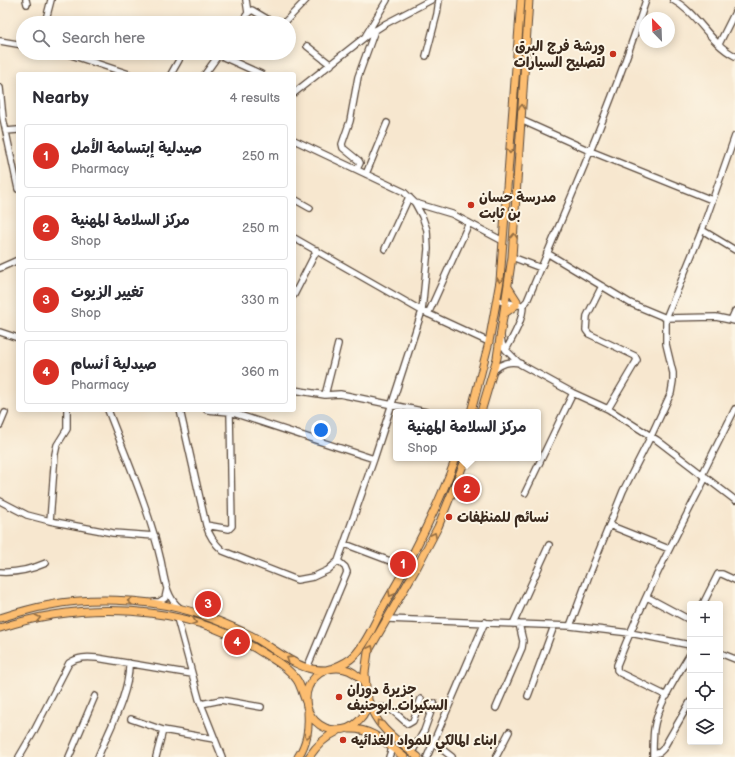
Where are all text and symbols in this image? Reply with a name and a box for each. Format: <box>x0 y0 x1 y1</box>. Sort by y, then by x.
north arrow <box>639 12 675 48</box>
search box <box>16 16 296 60</box>
icon: search <box>30 27 52 49</box>
text: Search here <box>62 29 145 48</box>
place label: ورشة فرج البرق لتصليح السيارات <box>514 38 605 71</box>
marker: ورشة فرج البرق لتصليح السيارات <box>608 49 618 59</box>
text: Nearby <box>32 88 89 108</box>
text: 4 results <box>230 90 280 106</box>
one-way arrow <box>518 104 527 110</box>
text: صيدلية إبتسامة الأمل <box>71 139 202 158</box>
text: 1 <box>43 148 49 164</box>
text: 250 m <box>242 148 279 164</box>
one-way arrow <box>505 148 514 154</box>
text: Pharmacy <box>71 161 129 177</box>
place label: مدرسة حسان بن ثابت <box>479 189 556 222</box>
marker: مدرسة حسان بن ثابت <box>466 200 476 210</box>
text: مركز السلامة المهنية <box>71 211 190 230</box>
text: 2 <box>42 220 50 236</box>
text: 250 m <box>242 220 279 236</box>
text: Shop <box>71 233 101 249</box>
one-way arrow <box>509 233 518 239</box>
one-way arrow <box>495 277 504 283</box>
text: تغيير الزيوت <box>71 283 143 302</box>
text: 3 <box>42 292 50 308</box>
text: 330 m <box>241 292 279 308</box>
text: Shop <box>71 305 101 321</box>
text: صيدلية أنسام <box>71 355 157 374</box>
text: 4 <box>42 364 50 380</box>
text: 360 m <box>241 364 279 380</box>
text: Pharmacy <box>71 377 129 393</box>
popup <box>393 409 541 461</box>
text: مركز السلامة المهنية <box>408 418 526 437</box>
your location <box>311 420 331 440</box>
text: Shop <box>408 440 438 456</box>
pin: 2 <box>454 474 480 504</box>
place label: نسائم للمنظفات <box>457 509 549 528</box>
marker: نسائم للمنظفات <box>444 512 454 522</box>
one-way arrow <box>429 532 437 539</box>
pin: 1 <box>390 549 416 579</box>
pin: 3 <box>195 589 221 619</box>
one-way arrow <box>389 590 396 597</box>
one-way arrow <box>127 597 133 606</box>
map controls <box>687 601 723 745</box>
button: + <box>687 601 723 637</box>
one-way arrow <box>34 614 41 623</box>
one-way arrow <box>190 618 197 626</box>
pin: 4 <box>224 627 250 657</box>
button: − <box>687 637 723 673</box>
one-way arrow <box>366 645 374 653</box>
one-way arrow <box>286 656 293 663</box>
button: locate <box>687 673 723 709</box>
place label: جزيرة دوران السكيرات..ابوحنيف <box>347 681 448 715</box>
marker: جزيرة دوران السكيرات..ابوحنيف <box>334 692 344 702</box>
button: layers <box>687 709 723 745</box>
one-way arrow <box>376 720 383 727</box>
place label: ابناء المالكي للمواد الغذائيه <box>351 732 497 753</box>
one-way arrow <box>304 733 312 739</box>
marker: ابناء المالكي للمواد الغذائيه <box>338 735 348 745</box>

